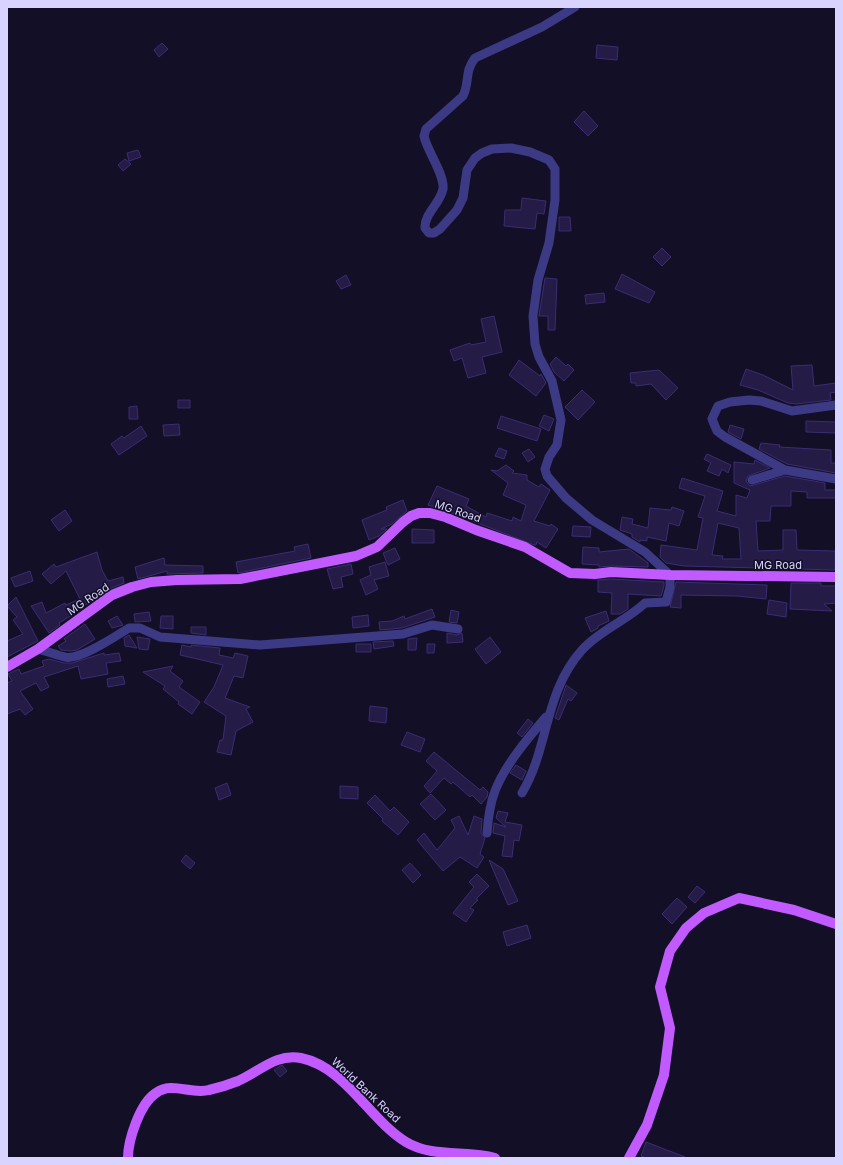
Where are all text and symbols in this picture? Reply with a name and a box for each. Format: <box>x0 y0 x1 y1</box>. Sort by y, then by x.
street label: MG Road <box>433 497 483 525</box>
street label: MG Road <box>754 558 802 572</box>
street label: MG Road <box>64 580 112 618</box>
street label: World Bank Road <box>329 1054 403 1126</box>

